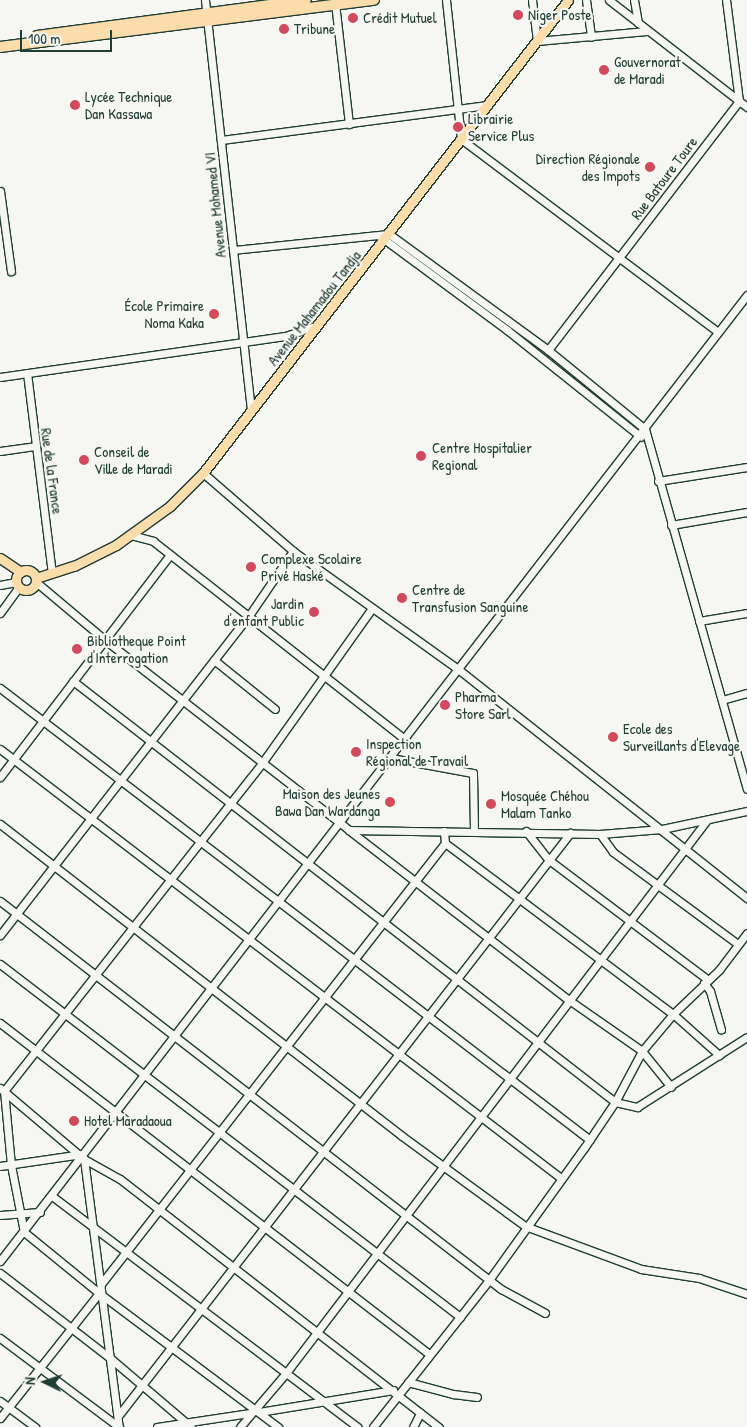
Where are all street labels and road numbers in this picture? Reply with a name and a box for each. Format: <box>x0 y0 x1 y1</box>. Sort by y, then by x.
street label: Rue Batoure Toure <box>627 133 701 223</box>
street label: Avenue Mohamed VI <box>201 151 229 259</box>
street label: Avenue Mahamadou Tandja <box>264 247 364 369</box>
street label: Rue de la France <box>37 427 67 515</box>

